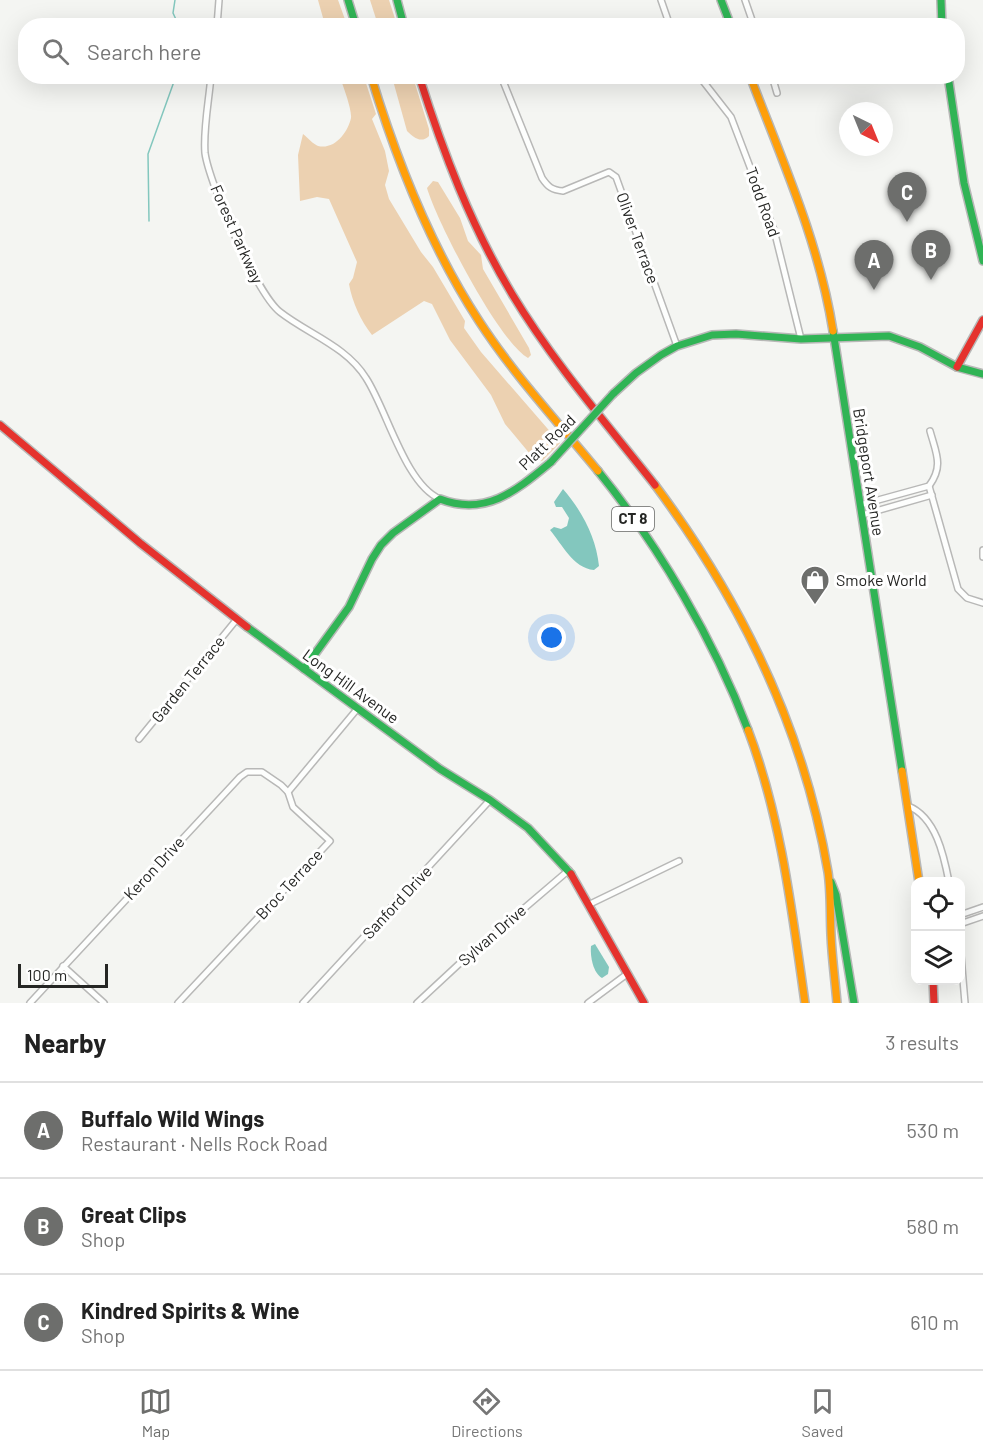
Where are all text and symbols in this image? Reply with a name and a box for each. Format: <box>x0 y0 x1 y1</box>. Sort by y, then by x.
search box <box>18 18 965 84</box>
icon: search <box>39 35 72 68</box>
text: Search here <box>87 38 201 64</box>
north arrow <box>839 102 893 156</box>
street label: Todd Road <box>742 164 785 239</box>
pin: C <box>888 172 926 222</box>
street label: Forest Parkway <box>207 181 268 287</box>
street label: Oliver Terrace <box>613 190 664 286</box>
pin: B <box>912 230 950 280</box>
pin: A <box>854 240 894 290</box>
street label: Bridgeport Avenue <box>850 407 889 537</box>
street label: Platt Road <box>514 410 579 473</box>
road number: CT 8 <box>612 507 654 531</box>
shop icon: Smoke World <box>799 564 831 606</box>
place label: Smoke World <box>836 570 927 589</box>
your location <box>537 623 566 652</box>
street label: Garden Terrace <box>147 632 228 726</box>
street label: Long Hill Avenue <box>300 644 403 727</box>
street label: Keron Drive <box>119 832 188 903</box>
street label: Broc Terrace <box>251 845 326 923</box>
street label: Sanford Drive <box>358 861 435 942</box>
map controls <box>911 877 965 985</box>
button: locate <box>911 877 965 931</box>
street label: Sylvan Drive <box>454 900 529 969</box>
button: layers <box>911 931 965 985</box>
scale bar <box>18 961 108 988</box>
text: 100 m <box>27 965 67 984</box>
text: Nearby <box>24 1027 106 1058</box>
text: 3 results <box>885 1030 959 1054</box>
text: Buffalo Wild Wings <box>81 1105 264 1131</box>
text: A <box>37 1118 50 1142</box>
text: 530 m <box>907 1118 959 1142</box>
text: Restaurant · Nells Rock Road <box>81 1131 328 1155</box>
text: Great Clips <box>81 1201 187 1227</box>
text: B <box>37 1214 50 1238</box>
text: 580 m <box>906 1214 959 1238</box>
text: Shop <box>81 1227 125 1251</box>
text: Kindred Spirits & Wine <box>81 1297 300 1323</box>
text: C <box>37 1310 50 1334</box>
text: 610 m <box>910 1310 959 1334</box>
text: Shop <box>81 1323 125 1347</box>
tab: Map <box>139 1385 172 1440</box>
tab: Directions <box>451 1385 523 1440</box>
tab: Saved <box>802 1385 844 1440</box>

